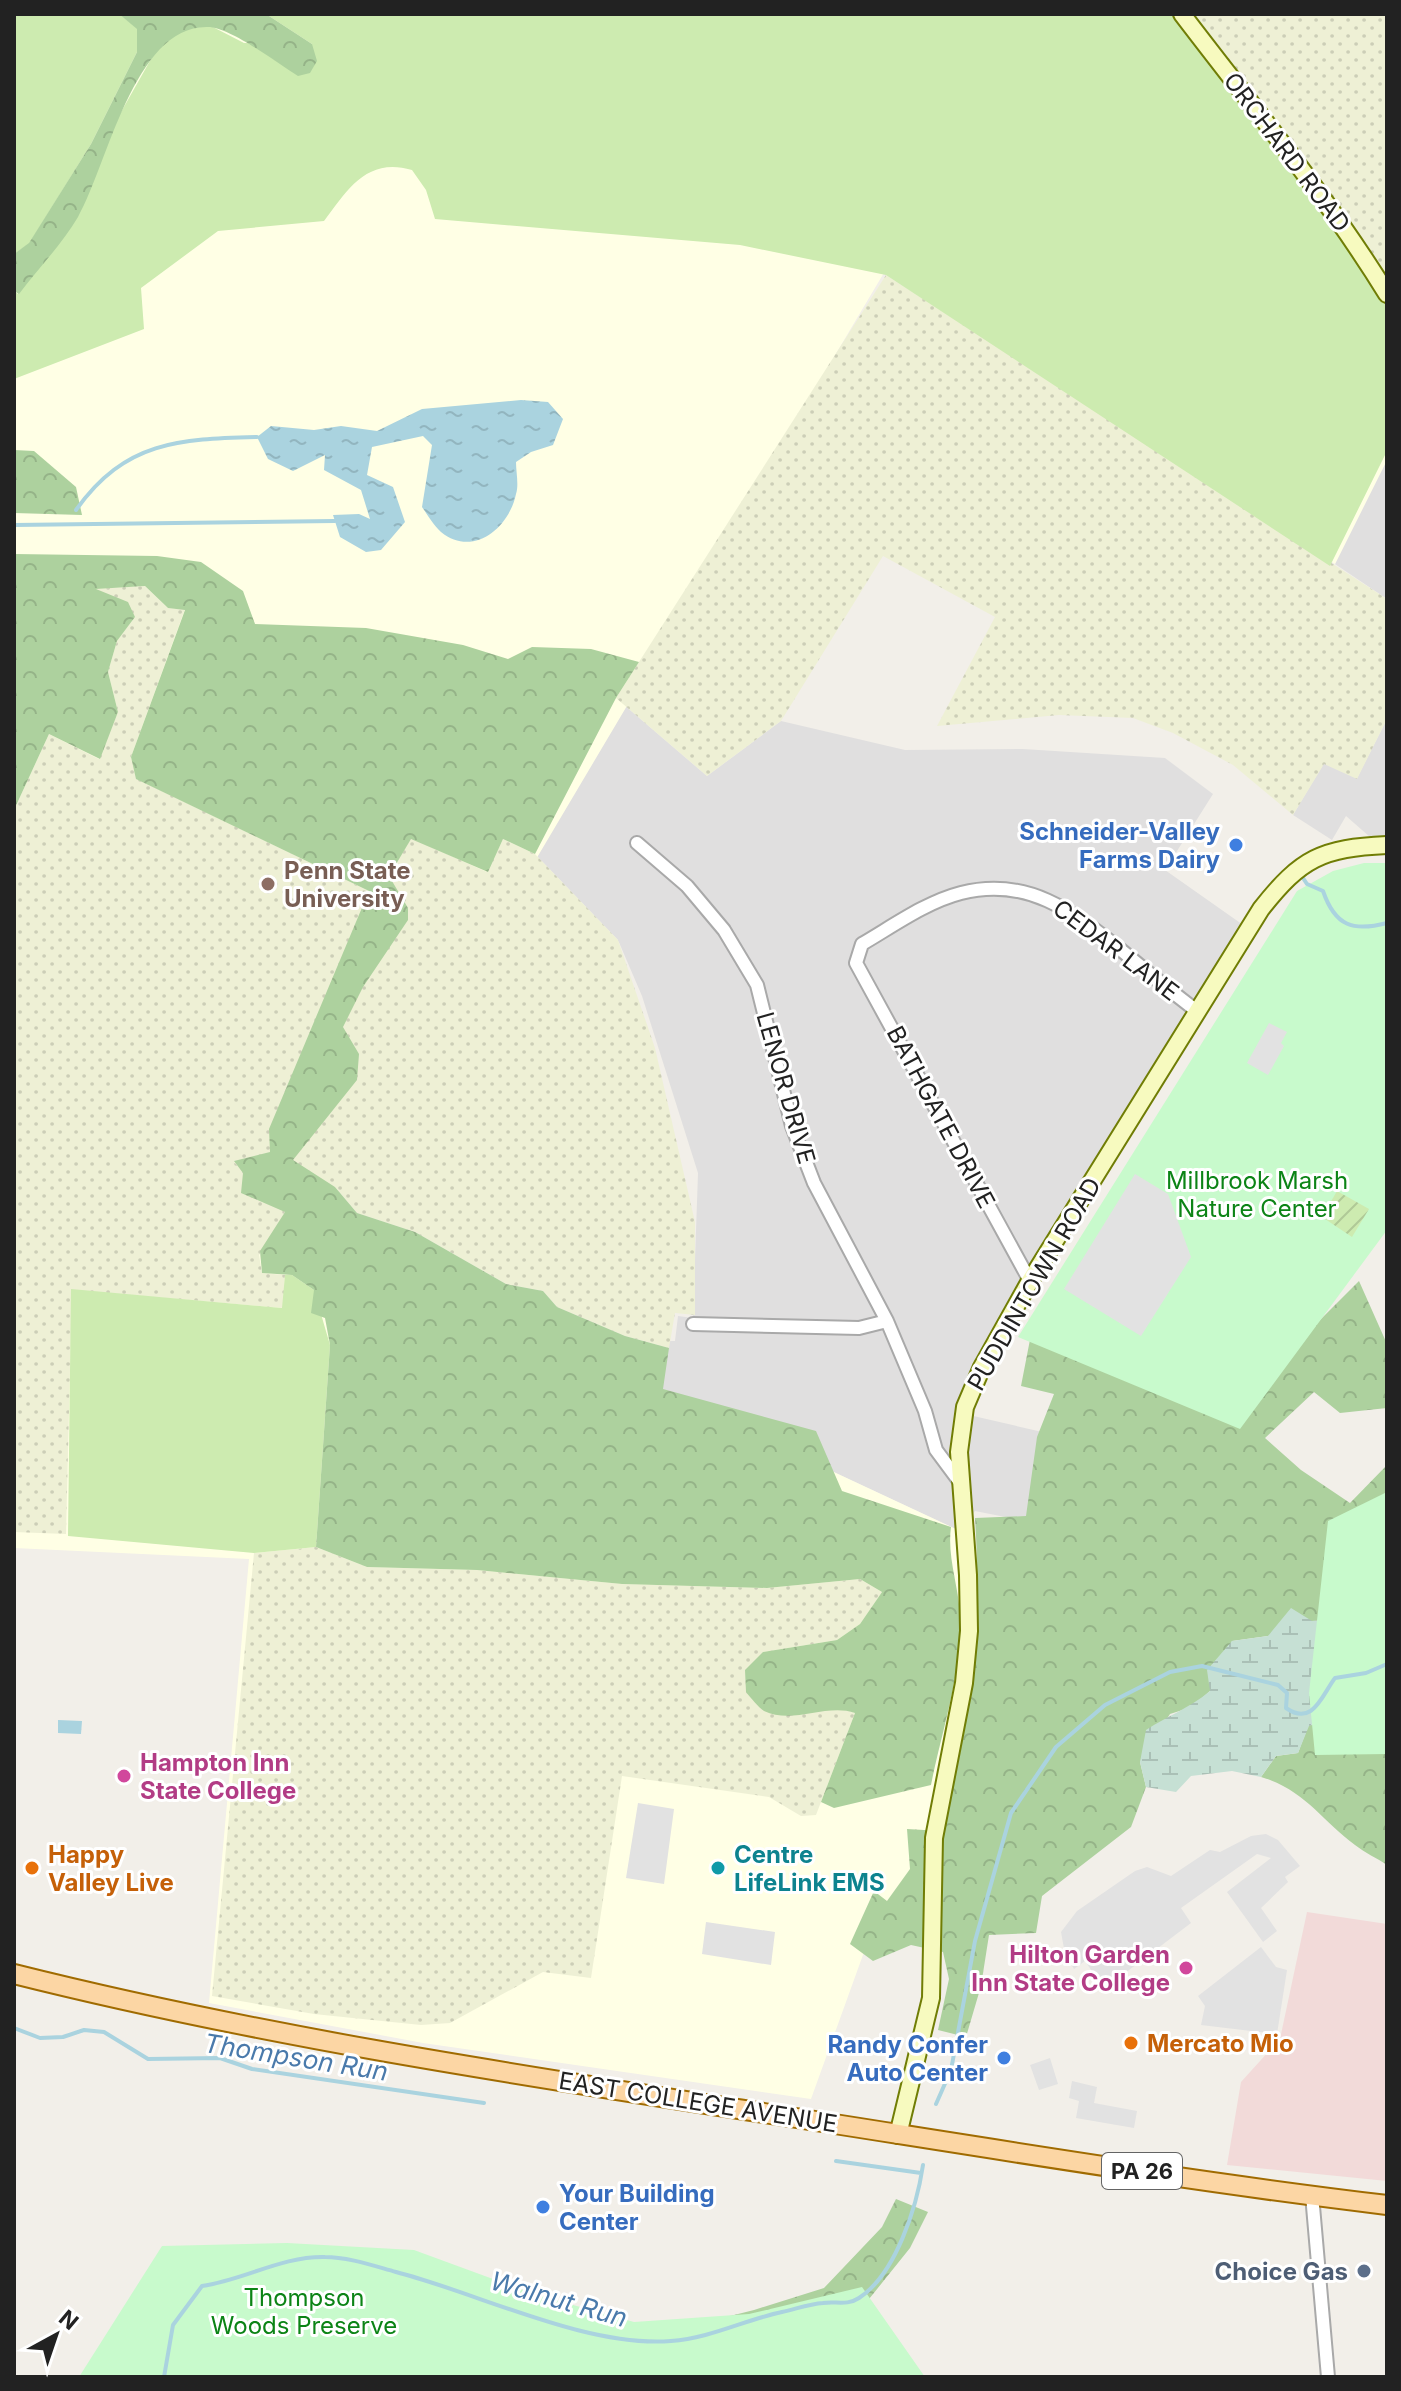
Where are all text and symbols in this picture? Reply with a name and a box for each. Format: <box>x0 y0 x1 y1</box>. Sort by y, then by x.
street label: ORCHARD ROAD <box>1218 67 1356 237</box>
place label: Schneider-Valley Farms Dairy <box>1019 817 1221 874</box>
marker: Schneider-Valley Farms Dairy <box>1227 836 1245 854</box>
place label: Penn State University <box>284 856 411 913</box>
marker: Penn State University <box>259 875 277 893</box>
street label: CEDAR LANE <box>1047 893 1185 1007</box>
street label: LENOR DRIVE <box>750 1009 822 1167</box>
street label: BATHGATE DRIVE <box>881 1021 1001 1213</box>
park label: Millbrook Marsh Nature Center <box>1166 1166 1348 1223</box>
street label: PUDDINTOWN ROAD <box>961 1172 1107 1396</box>
place label: Hampton Inn State College <box>140 1748 296 1805</box>
marker: Hampton Inn State College <box>115 1767 133 1785</box>
place label: Happy Valley Live <box>48 1840 174 1897</box>
place label: Centre LifeLink EMS <box>734 1840 885 1897</box>
marker: Happy Valley Live <box>23 1859 41 1877</box>
marker: Centre LifeLink EMS <box>709 1859 727 1877</box>
place label: Hilton Garden Inn State College <box>971 1940 1170 1997</box>
marker: Hilton Garden Inn State College <box>1177 1959 1195 1977</box>
water label: Thompson Run <box>202 2027 390 2087</box>
place label: Mercato Mio <box>1147 2029 1294 2058</box>
place label: Randy Confer Auto Center <box>827 2030 988 2087</box>
marker: Mercato Mio <box>1122 2034 1140 2052</box>
marker: Randy Confer Auto Center <box>995 2049 1013 2067</box>
street label: EAST COLLEGE AVENUE <box>557 2066 839 2138</box>
road number: PA 26 <box>1102 2153 1182 2189</box>
place label: Your Building Center <box>559 2179 715 2236</box>
marker: Your Building Center <box>534 2198 552 2216</box>
place label: Choice Gas <box>1215 2257 1348 2286</box>
marker: Choice Gas <box>1355 2262 1373 2280</box>
water label: Walnut Run <box>487 2265 631 2333</box>
park label: Thompson Woods Preserve <box>211 2283 397 2340</box>
north arrow <box>16 2295 96 2375</box>
text: N <box>54 2304 84 2335</box>

